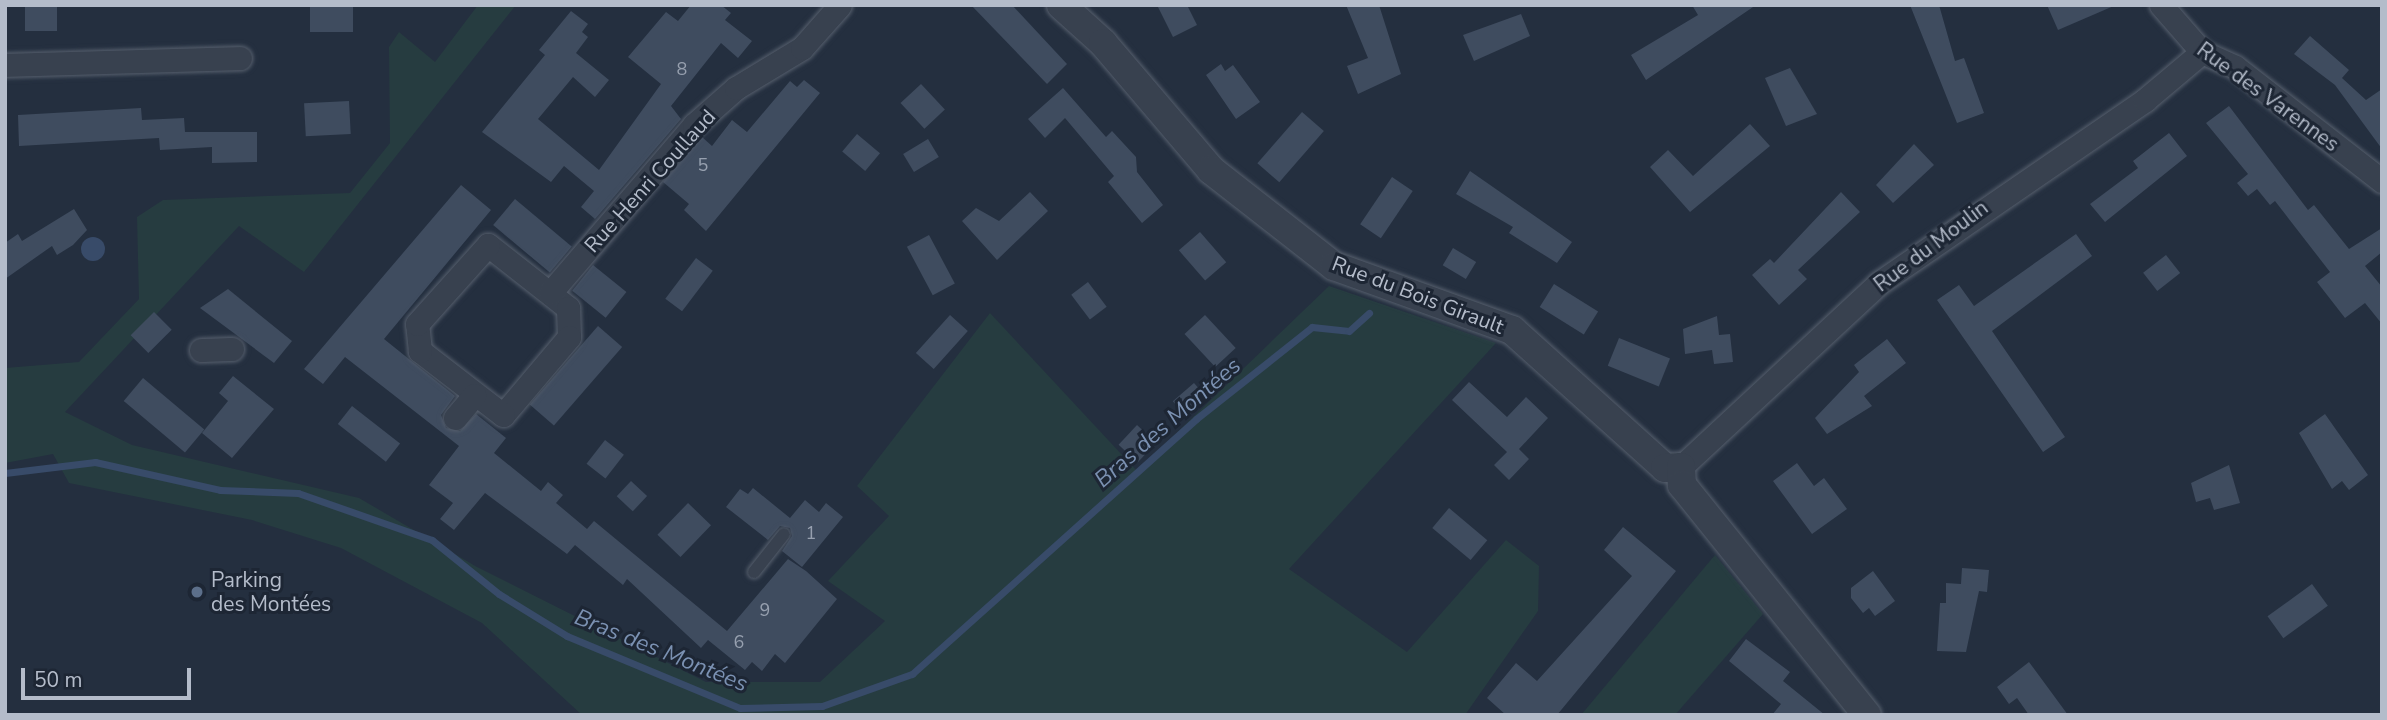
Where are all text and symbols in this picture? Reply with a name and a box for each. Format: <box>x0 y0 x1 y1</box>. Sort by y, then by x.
street label: Rue des Varennes <box>2192 37 2344 157</box>
house number: 8 <box>677 58 687 80</box>
street label: Rue Henri Coullaud <box>579 104 721 258</box>
house number: 5 <box>698 154 708 176</box>
street label: Rue du Moulin <box>1869 195 1993 297</box>
street label: Rue du Bois Girault <box>1329 251 1507 339</box>
water label: Bras des Montées <box>1089 352 1247 494</box>
house number: 1 <box>806 522 816 544</box>
place label: Parking des Montées <box>211 567 331 617</box>
marker: Parking des Montées <box>189 584 205 600</box>
house number: 9 <box>760 599 770 621</box>
water label: Bras des Montées <box>570 604 752 698</box>
house number: 6 <box>734 631 744 653</box>
scale bar <box>24 654 194 698</box>
text: 50 m <box>34 666 83 694</box>

